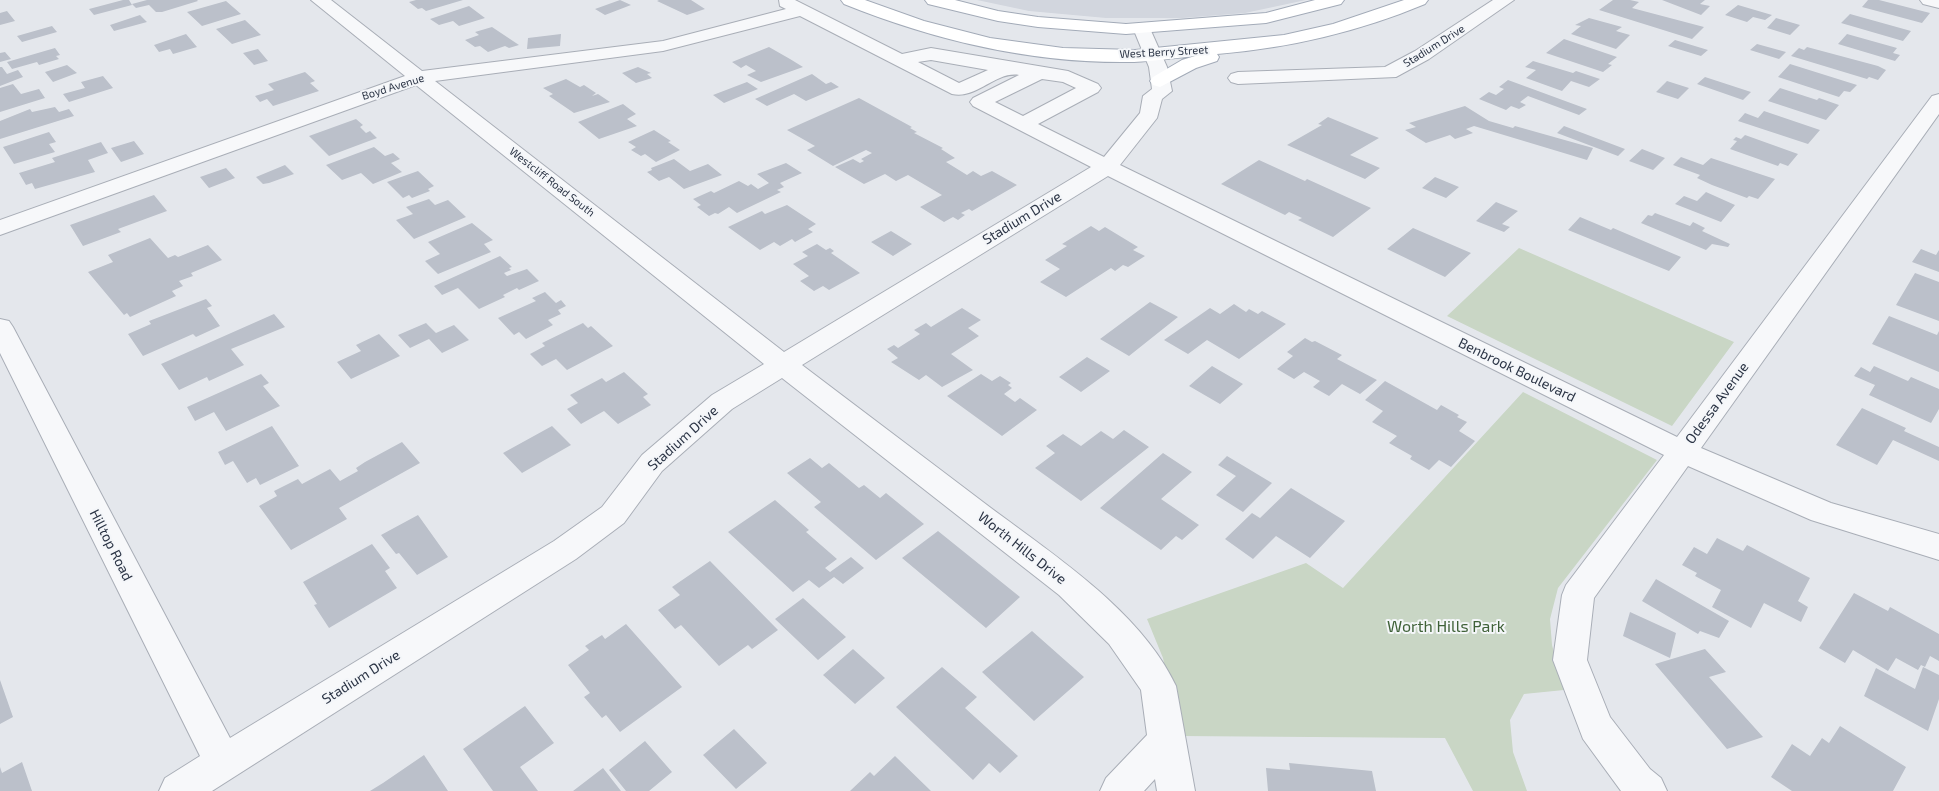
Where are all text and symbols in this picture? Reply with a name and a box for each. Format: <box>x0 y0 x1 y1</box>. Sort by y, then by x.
street label: Stadium Drive <box>1401 22 1467 70</box>
street label: West Berry Street <box>1119 43 1209 61</box>
street label: Boyd Avenue <box>360 71 426 103</box>
street label: Westcliff Road South <box>507 145 597 219</box>
street label: Stadium Drive <box>980 188 1064 248</box>
street label: Benbrook Boulevard <box>1455 334 1579 406</box>
street label: Odessa Avenue <box>1682 359 1752 447</box>
street label: Stadium Drive <box>644 402 722 474</box>
street label: Hilltop Road <box>86 507 136 583</box>
street label: Worth Hills Drive <box>974 508 1070 588</box>
park label: Worth Hills Park <box>1387 617 1505 637</box>
street label: Stadium Drive <box>319 646 403 708</box>

